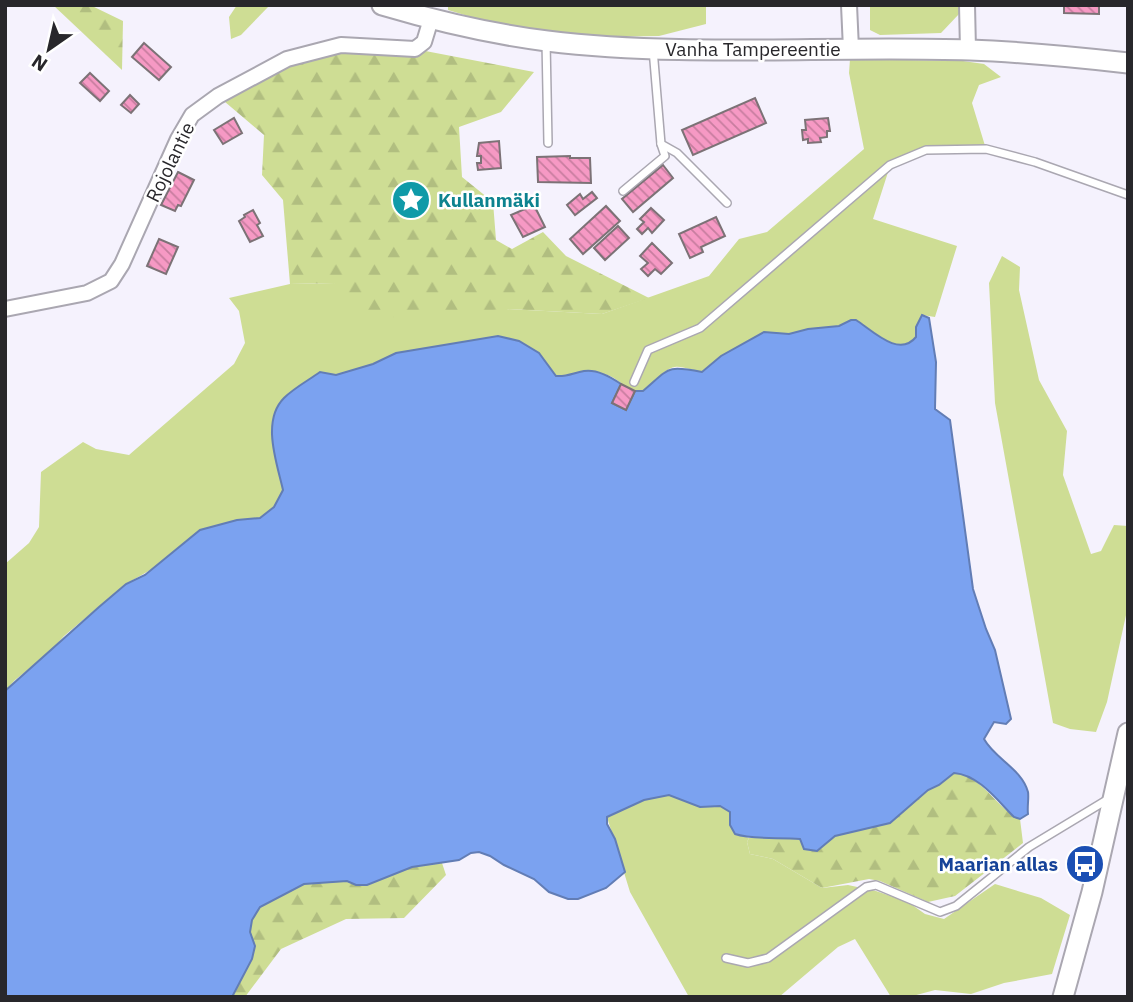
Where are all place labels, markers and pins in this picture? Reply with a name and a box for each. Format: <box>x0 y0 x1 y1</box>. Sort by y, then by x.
place icon: Kullanmäki <box>390 179 432 221</box>
place label: Kullanmäki <box>438 188 540 212</box>
bus stop icon: Maarian allas <box>1064 843 1106 885</box>
place label: Maarian allas <box>939 852 1058 876</box>

